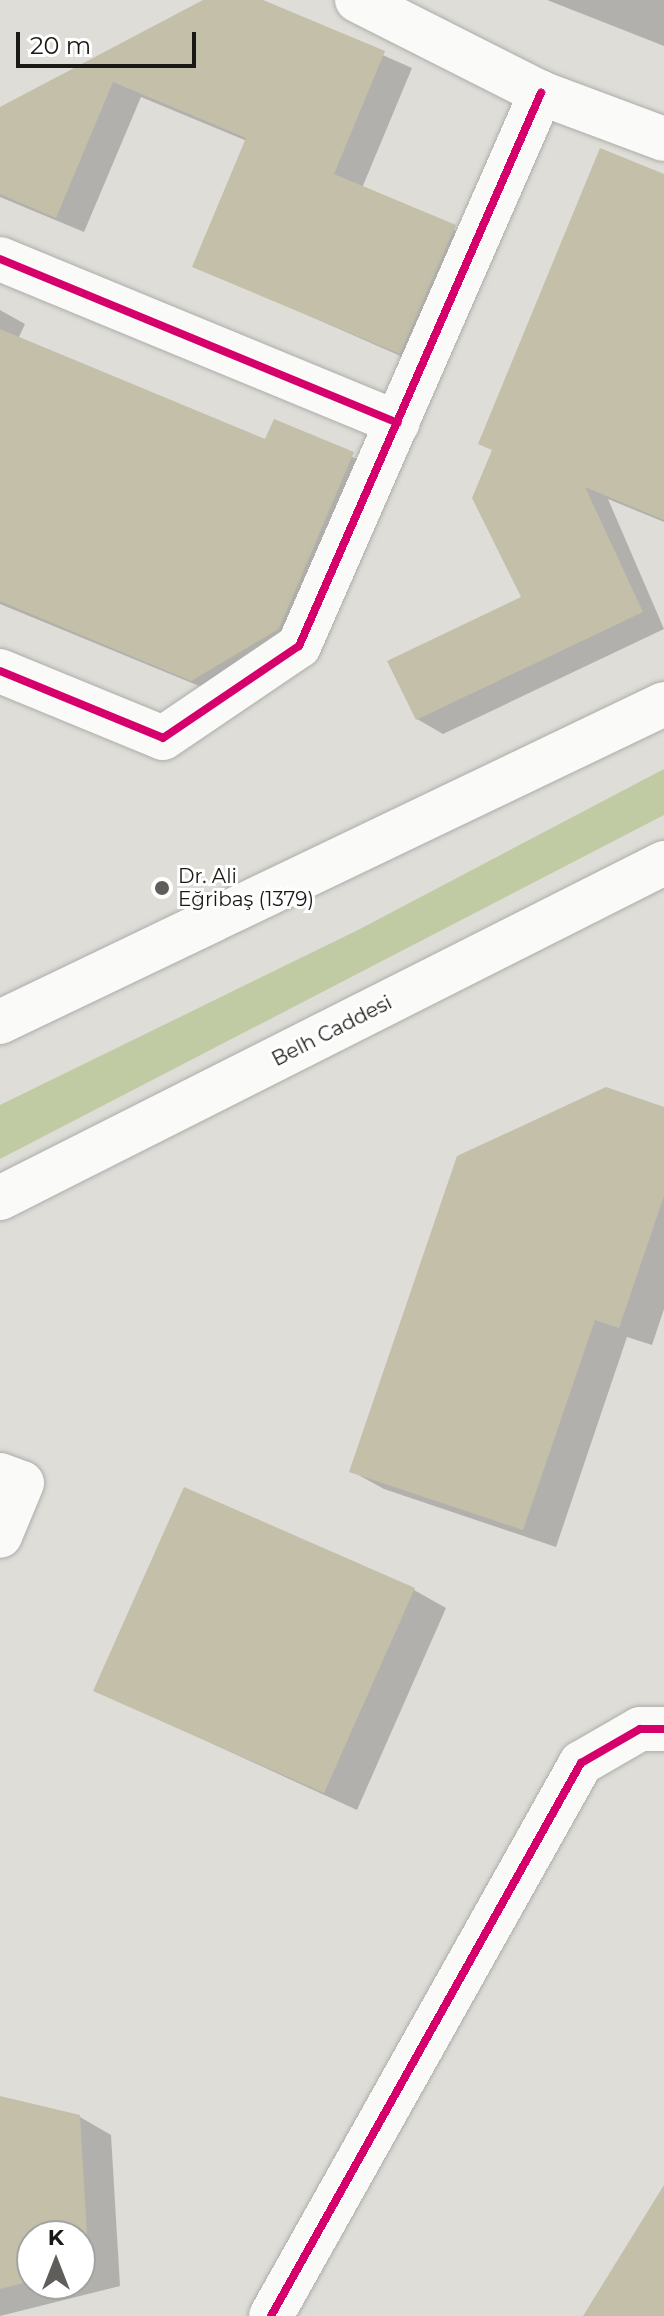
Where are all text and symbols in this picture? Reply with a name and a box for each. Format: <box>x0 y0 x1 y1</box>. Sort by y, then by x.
scale bar <box>20 16 200 66</box>
text: 20 m <box>30 31 91 60</box>
place label: Dr. Ali Eğribaş (1379) <box>178 864 314 911</box>
marker: Dr. Ali Eğribaş (1379) <box>153 879 171 897</box>
street label: Belh Caddesi <box>268 990 396 1072</box>
north arrow <box>16 2220 96 2300</box>
text: K <box>48 2224 64 2251</box>

